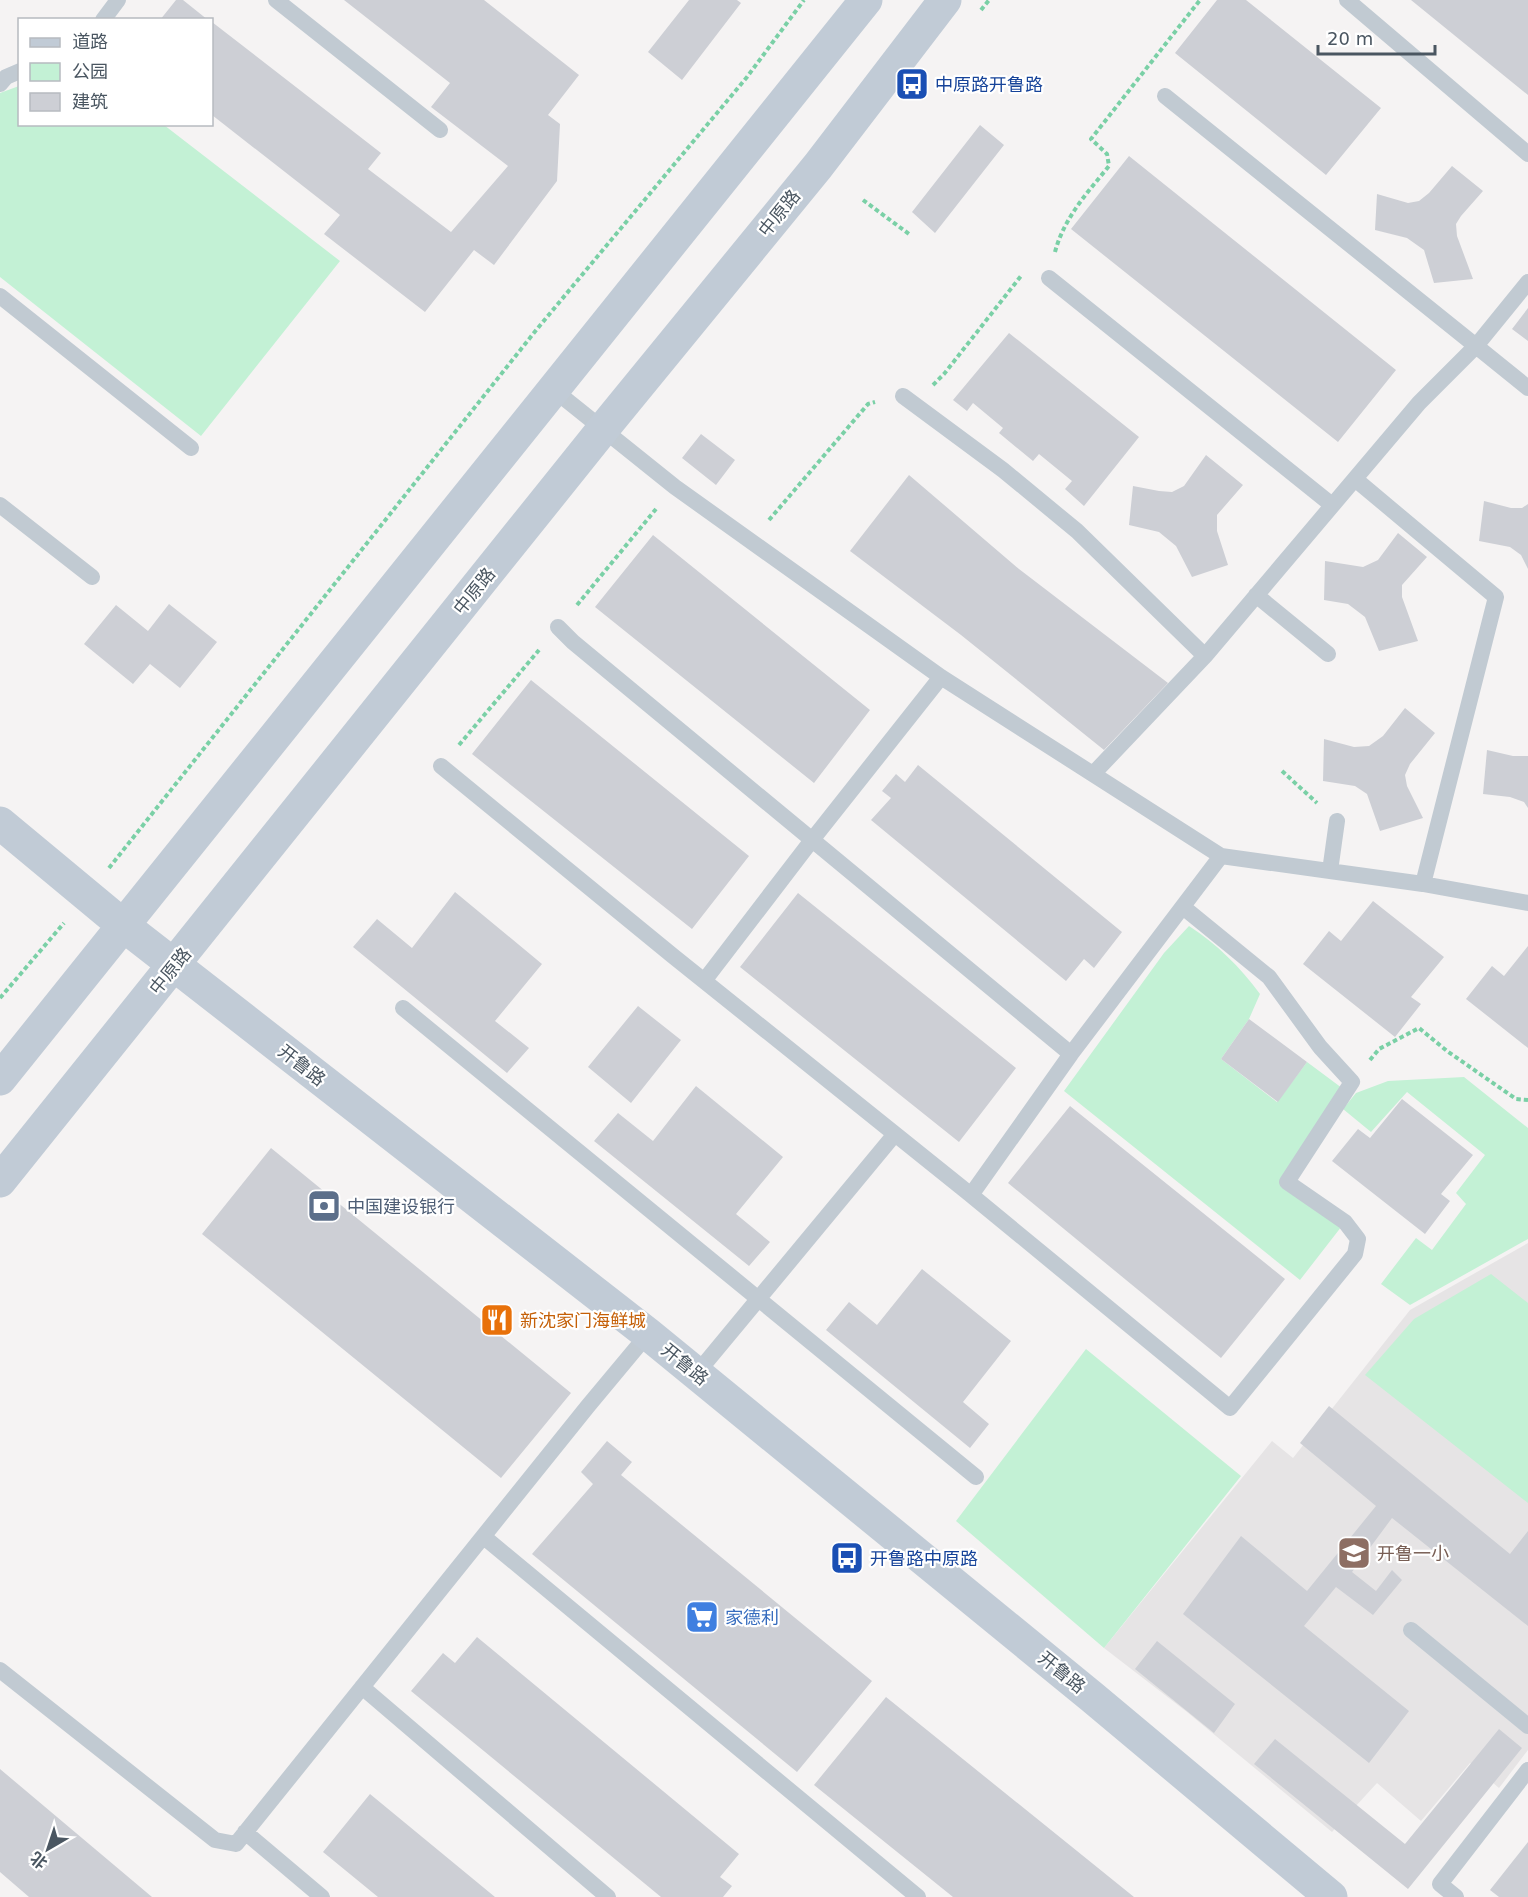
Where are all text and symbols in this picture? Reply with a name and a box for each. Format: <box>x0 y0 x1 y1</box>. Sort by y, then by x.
legend <box>18 18 213 126</box>
scale bar <box>1318 18 1435 56</box>
text: 20 m <box>1327 28 1373 49</box>
text: 道路 <box>72 31 108 52</box>
text: 公园 <box>72 61 108 82</box>
bus stop icon: 中原路开鲁路 <box>894 66 930 102</box>
place label: 中原路开鲁路 <box>935 74 1043 95</box>
text: 建筑 <box>72 91 108 112</box>
street label: 中原路 <box>754 185 804 241</box>
street label: 中原路 <box>449 563 499 619</box>
street label: 中原路 <box>145 943 195 999</box>
street label: 开鲁路 <box>274 1040 330 1090</box>
bank icon: 中国建设银行 <box>306 1188 342 1224</box>
place label: 中国建设银行 <box>347 1196 455 1217</box>
restaurant icon: 新沈家门海鲜城 <box>479 1302 515 1338</box>
place label: 新沈家门海鲜城 <box>520 1310 646 1331</box>
street label: 开鲁路 <box>657 1339 713 1389</box>
school or university icon: 开鲁一小 <box>1336 1535 1372 1571</box>
bus stop icon: 开鲁路中原路 <box>829 1540 865 1576</box>
place label: 开鲁一小 <box>1377 1543 1449 1564</box>
place label: 开鲁路中原路 <box>870 1548 978 1569</box>
supermarket icon: 家德利 <box>684 1599 720 1635</box>
place label: 家德利 <box>725 1607 779 1628</box>
street label: 开鲁路 <box>1034 1647 1090 1697</box>
north arrow <box>18 1819 78 1879</box>
text: 北 <box>27 1848 51 1873</box>

